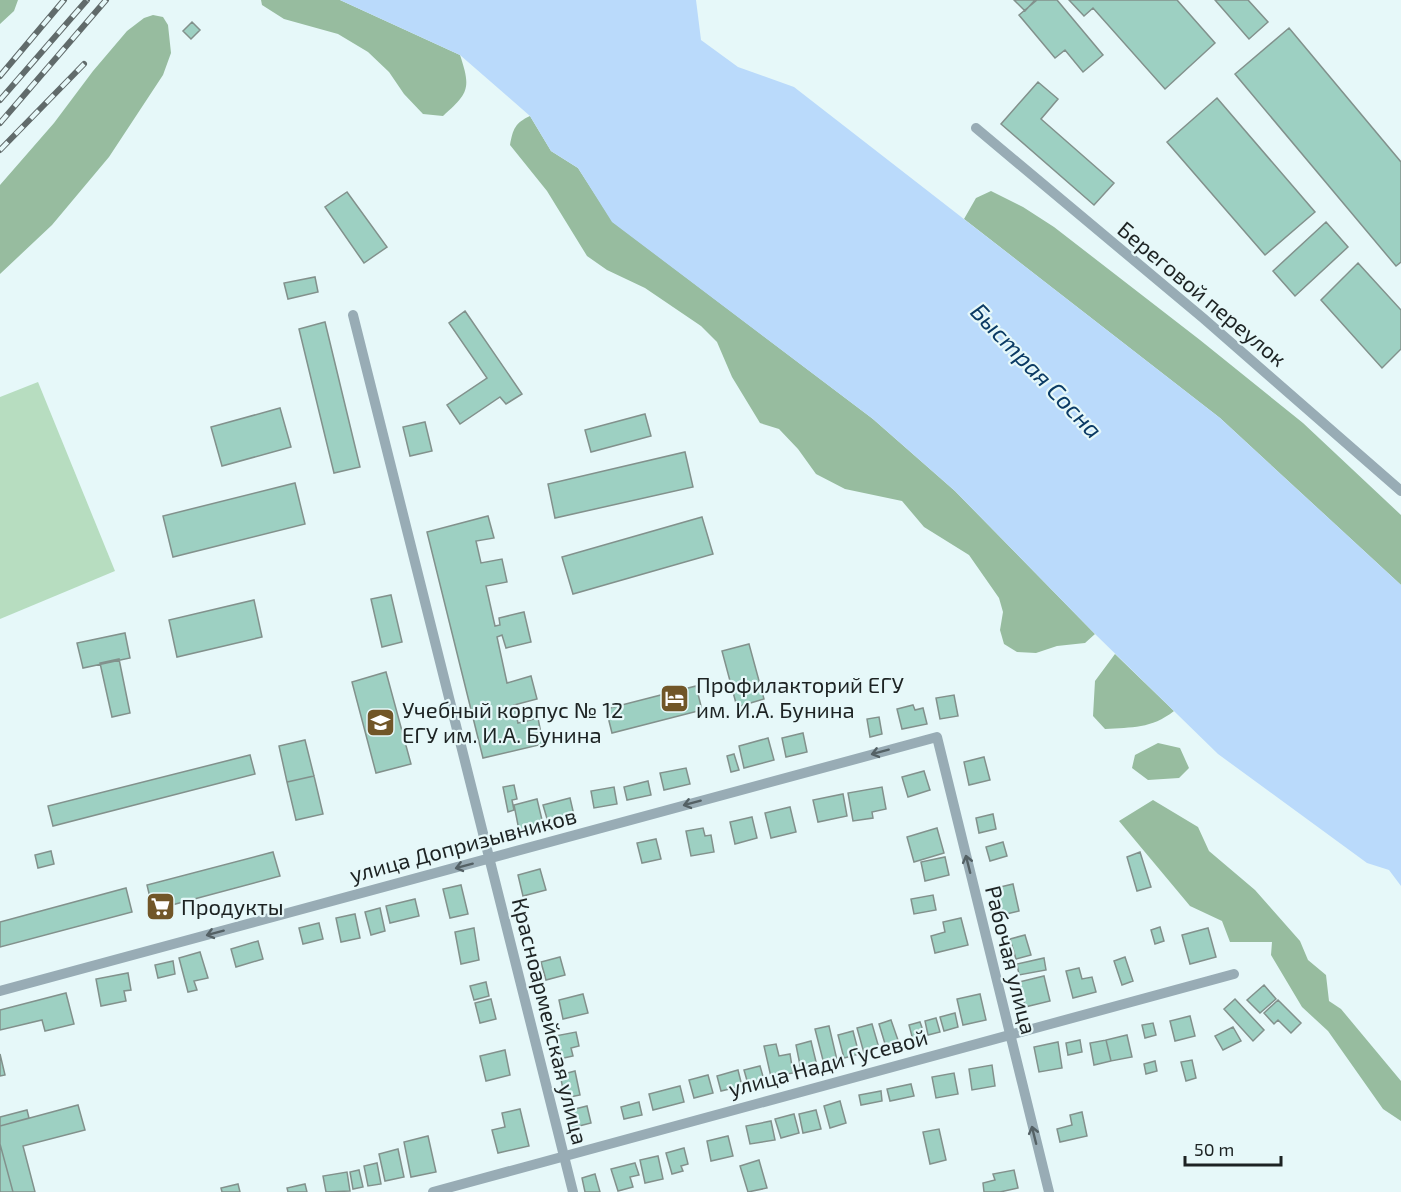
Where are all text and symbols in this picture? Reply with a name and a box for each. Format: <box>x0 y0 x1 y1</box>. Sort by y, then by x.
street label: Береговой переулок <box>1113 215 1292 372</box>
water label: Быстрая Сосна <box>965 296 1109 444</box>
place label: Профилакторий ЕГУ им. И.А. Бунина <box>696 671 905 723</box>
hotel icon: Профилакторий ЕГУ им. И.А. Бунина <box>659 682 691 714</box>
place label: Учебный корпус № 12 ЕГУ им. И.А. Бунина <box>402 696 623 748</box>
school or university icon: Учебный корпус № 12 ЕГУ им. И.А. Бунина <box>365 707 397 739</box>
one-way arrow <box>871 747 890 758</box>
one-way arrow <box>683 798 702 809</box>
street label: улица Допризывников <box>347 801 579 888</box>
one-way arrow <box>961 855 973 874</box>
one-way arrow <box>455 860 474 872</box>
street label: Рабочая улица <box>980 883 1043 1037</box>
supermarket icon: Продукты <box>144 891 176 923</box>
place label: Продукты <box>181 893 284 920</box>
street label: Красноармейская улица <box>507 895 594 1147</box>
one-way arrow <box>205 927 224 939</box>
street label: улица Нади Гусевой <box>725 1023 930 1102</box>
one-way arrow <box>1028 1126 1040 1145</box>
scale bar <box>1185 1129 1281 1167</box>
text: 50 m <box>1194 1138 1234 1160</box>

